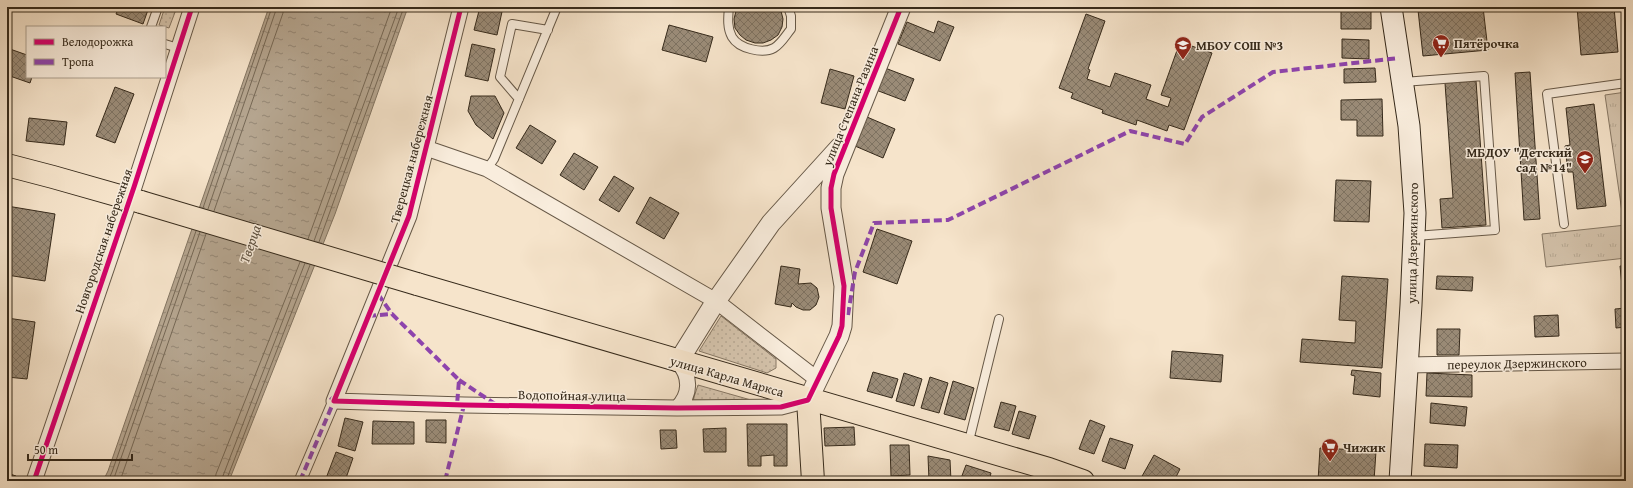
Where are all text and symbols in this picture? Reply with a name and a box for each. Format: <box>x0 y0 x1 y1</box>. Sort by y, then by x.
legend <box>26 26 166 78</box>
text: Велодорожка <box>62 33 133 50</box>
supermarket icon: Пятёрочка <box>1431 33 1451 58</box>
place label: Пятёрочка <box>1454 34 1520 53</box>
school or university icon: МБОУ СОШ №3 <box>1173 35 1193 60</box>
place label: МБОУ СОШ №3 <box>1196 36 1283 55</box>
street label: улица Степана Разина <box>817 43 884 170</box>
text: Тропа <box>62 53 94 70</box>
street label: Тверецкая набережная <box>385 92 438 225</box>
place label: МБДОУ "Детский сад №14" <box>1466 143 1572 177</box>
school or university icon: МБДОУ "Детский сад №14" <box>1575 149 1595 174</box>
street label: Новгородская набережная <box>70 166 137 316</box>
street label: улица Дзержинского <box>1402 182 1423 305</box>
water label: Тверца <box>234 222 266 266</box>
street label: улица Карла Маркса <box>667 351 787 402</box>
street label: переулок Дзержинского <box>1447 353 1587 374</box>
street label: Водопойная улица <box>518 385 627 406</box>
scale bar <box>28 436 132 462</box>
supermarket icon: Чижик <box>1320 437 1340 462</box>
place label: Чижик <box>1343 438 1386 457</box>
text: 50 m <box>34 441 58 458</box>

